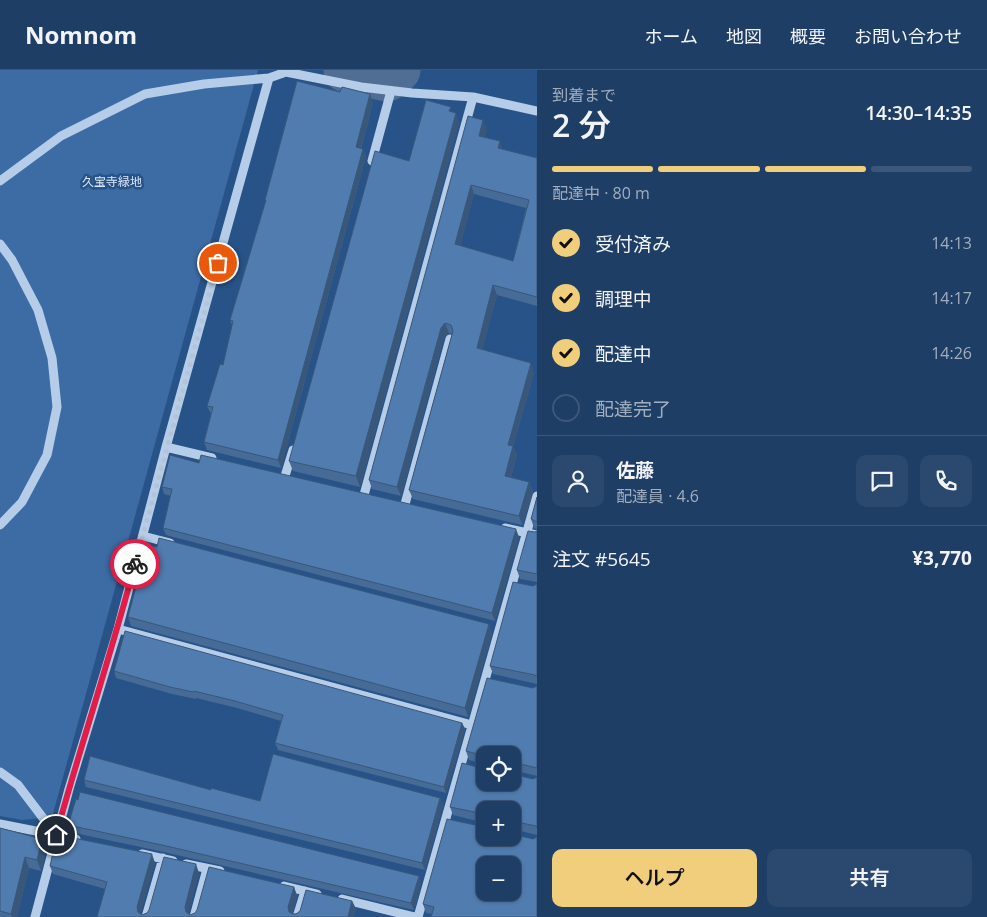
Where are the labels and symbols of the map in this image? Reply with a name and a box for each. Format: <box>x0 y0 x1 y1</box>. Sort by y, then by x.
park label: 久宝寺緑地 <box>82 173 142 190</box>
pin <box>197 242 239 284</box>
courier <box>110 539 160 589</box>
pin <box>35 814 77 856</box>

